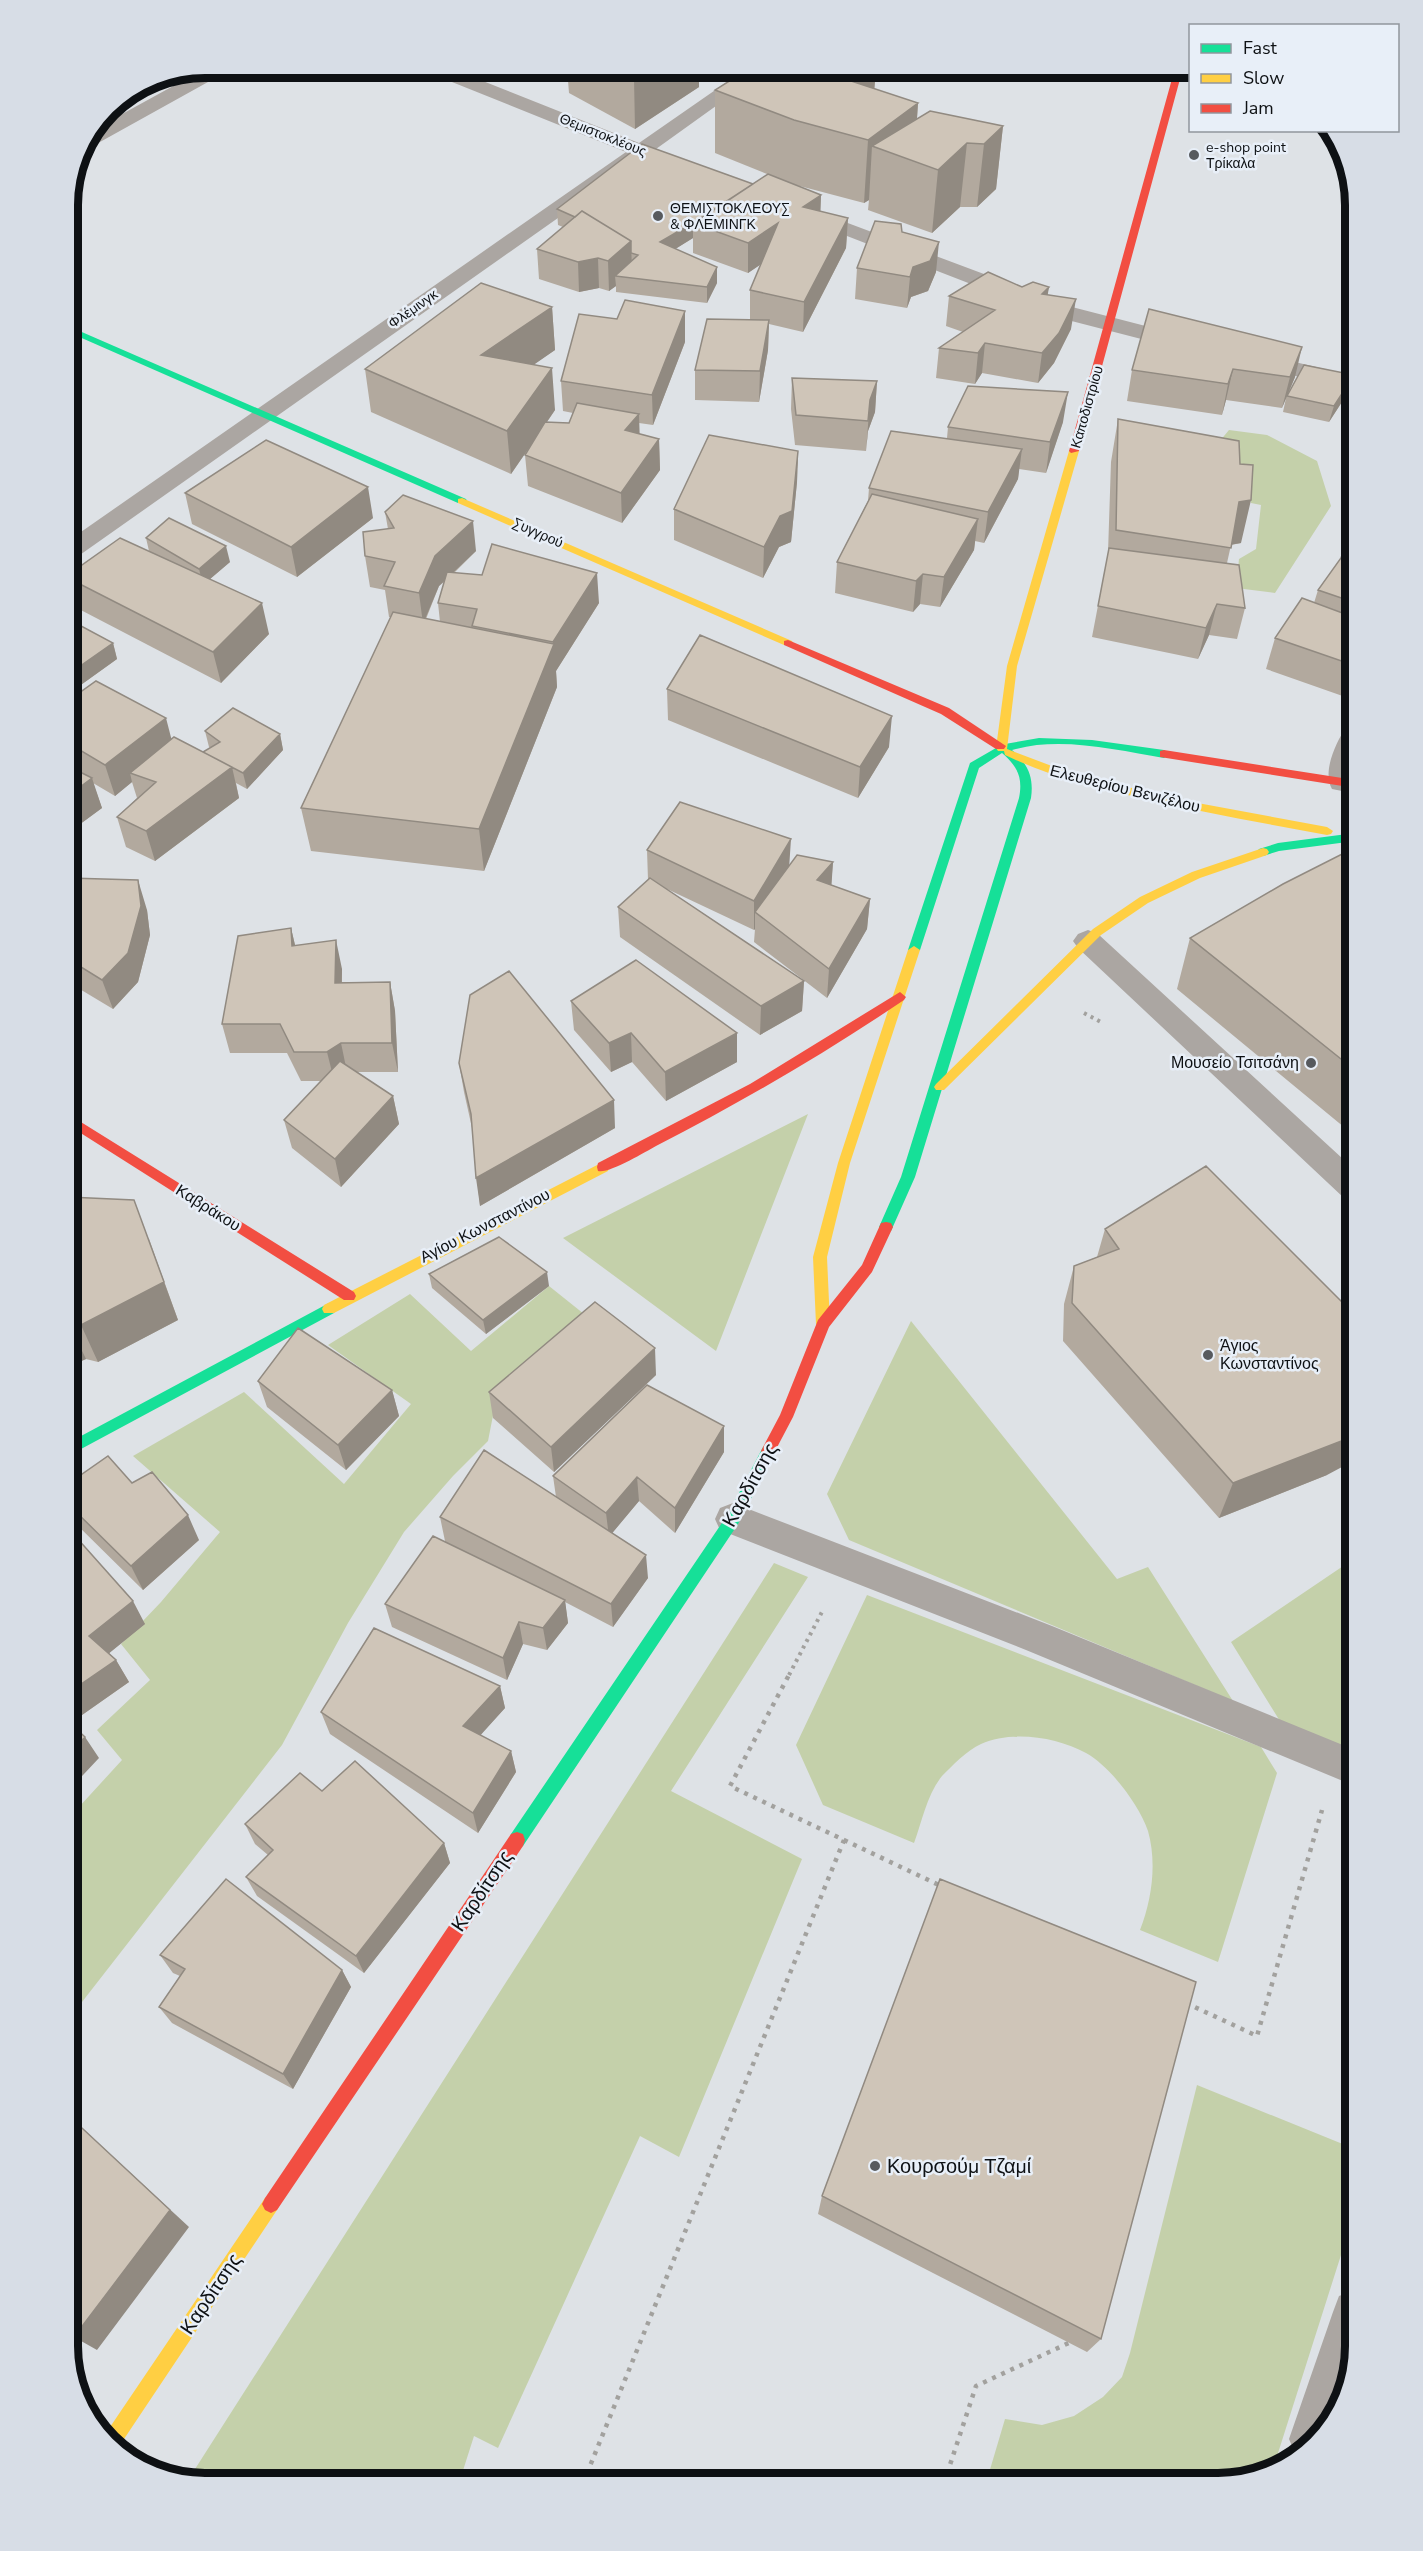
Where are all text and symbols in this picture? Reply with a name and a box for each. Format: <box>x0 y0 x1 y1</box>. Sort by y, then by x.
legend <box>1189 24 1399 132</box>
text: Fast <box>1243 36 1278 60</box>
text: Slow <box>1243 66 1284 90</box>
text: Jam <box>1242 96 1274 120</box>
street label: Θεμιστοκλέους <box>557 109 650 161</box>
place label: e-shop point Τρίκαλα <box>1206 138 1286 173</box>
marker: e-shop point Τρίκαλα <box>1187 148 1201 162</box>
place label: ΘΕΜΙΣΤΟΚΛΕΟΥΣ & ΦΛΕΜΙΝΓΚ <box>670 199 790 234</box>
marker: ΘΕΜΙΣΤΟΚΛΕΟΥΣ & ΦΛΕΜΙΝΓΚ <box>651 209 665 223</box>
street label: Φλέμινγκ <box>384 284 442 333</box>
street label: Καποδιστρίου <box>1066 364 1108 450</box>
street label: Συγγρού <box>510 513 566 553</box>
street label: Ελευθερίου Βενιζέλου <box>1048 760 1202 818</box>
place label: Μουσείο Τσιτσάνη <box>1171 1052 1299 1074</box>
marker: Μουσείο Τσιτσάνη <box>1304 1056 1318 1070</box>
street label: Καβράκου <box>171 1179 245 1237</box>
street label: Αγίου Κωνσταντίνου <box>416 1184 554 1268</box>
place label: Άγιος Κωνσταντίνος <box>1220 1335 1319 1375</box>
marker: Άγιος Κωνσταντίνος <box>1201 1348 1215 1362</box>
street label: Καρδίτσης <box>716 1438 784 1532</box>
street label: Καρδίτσης <box>445 1845 519 1937</box>
place label: Κουρσούμ Τζαμί <box>887 2153 1032 2180</box>
marker: Κουρσούμ Τζαμί <box>868 2159 882 2173</box>
street label: Καρδίτσης <box>174 2248 248 2340</box>

